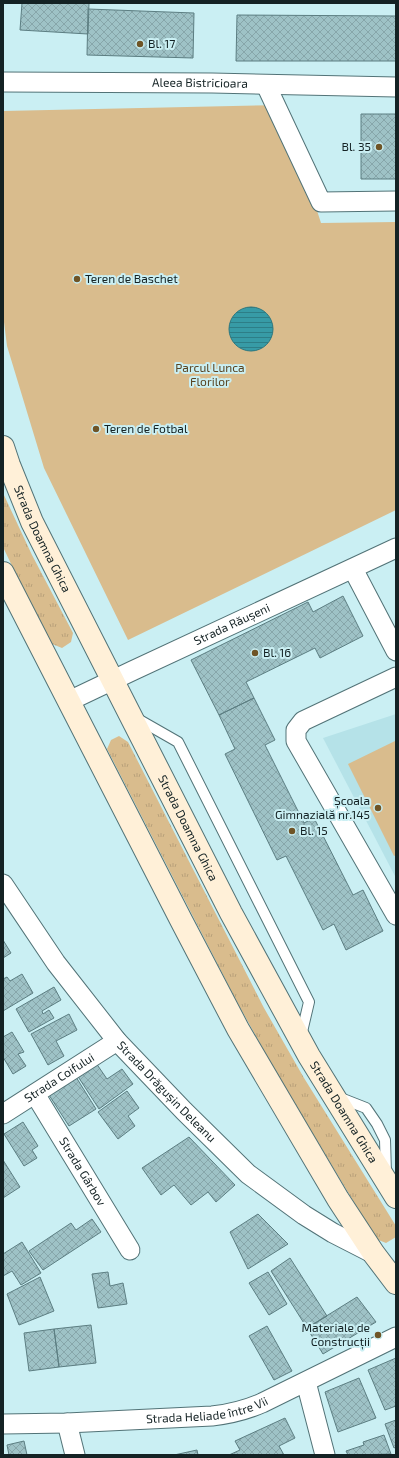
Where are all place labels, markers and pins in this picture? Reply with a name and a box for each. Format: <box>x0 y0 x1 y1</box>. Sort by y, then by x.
place label: Bl. 17 <box>148 36 175 50</box>
marker: Bl. 17 <box>135 39 145 49</box>
place label: Bl. 35 <box>341 139 371 153</box>
marker: Bl. 35 <box>374 142 384 152</box>
place label: Teren de Baschet <box>85 271 178 285</box>
marker: Teren de Baschet <box>72 274 82 284</box>
place label: Teren de Fotbal <box>104 421 188 435</box>
marker: Teren de Fotbal <box>91 424 101 434</box>
place label: Bl. 16 <box>263 645 291 659</box>
marker: Bl. 16 <box>250 648 260 658</box>
place label: Școala Gimnazială nr.145 <box>275 793 370 821</box>
marker: Școala Gimnazială nr.145 <box>373 803 383 813</box>
place label: Bl. 15 <box>300 823 328 837</box>
marker: Bl. 15 <box>287 826 297 836</box>
place label: Materiale de Construcții <box>301 1320 370 1350</box>
marker: Materiale de Construcții <box>373 1330 383 1340</box>

